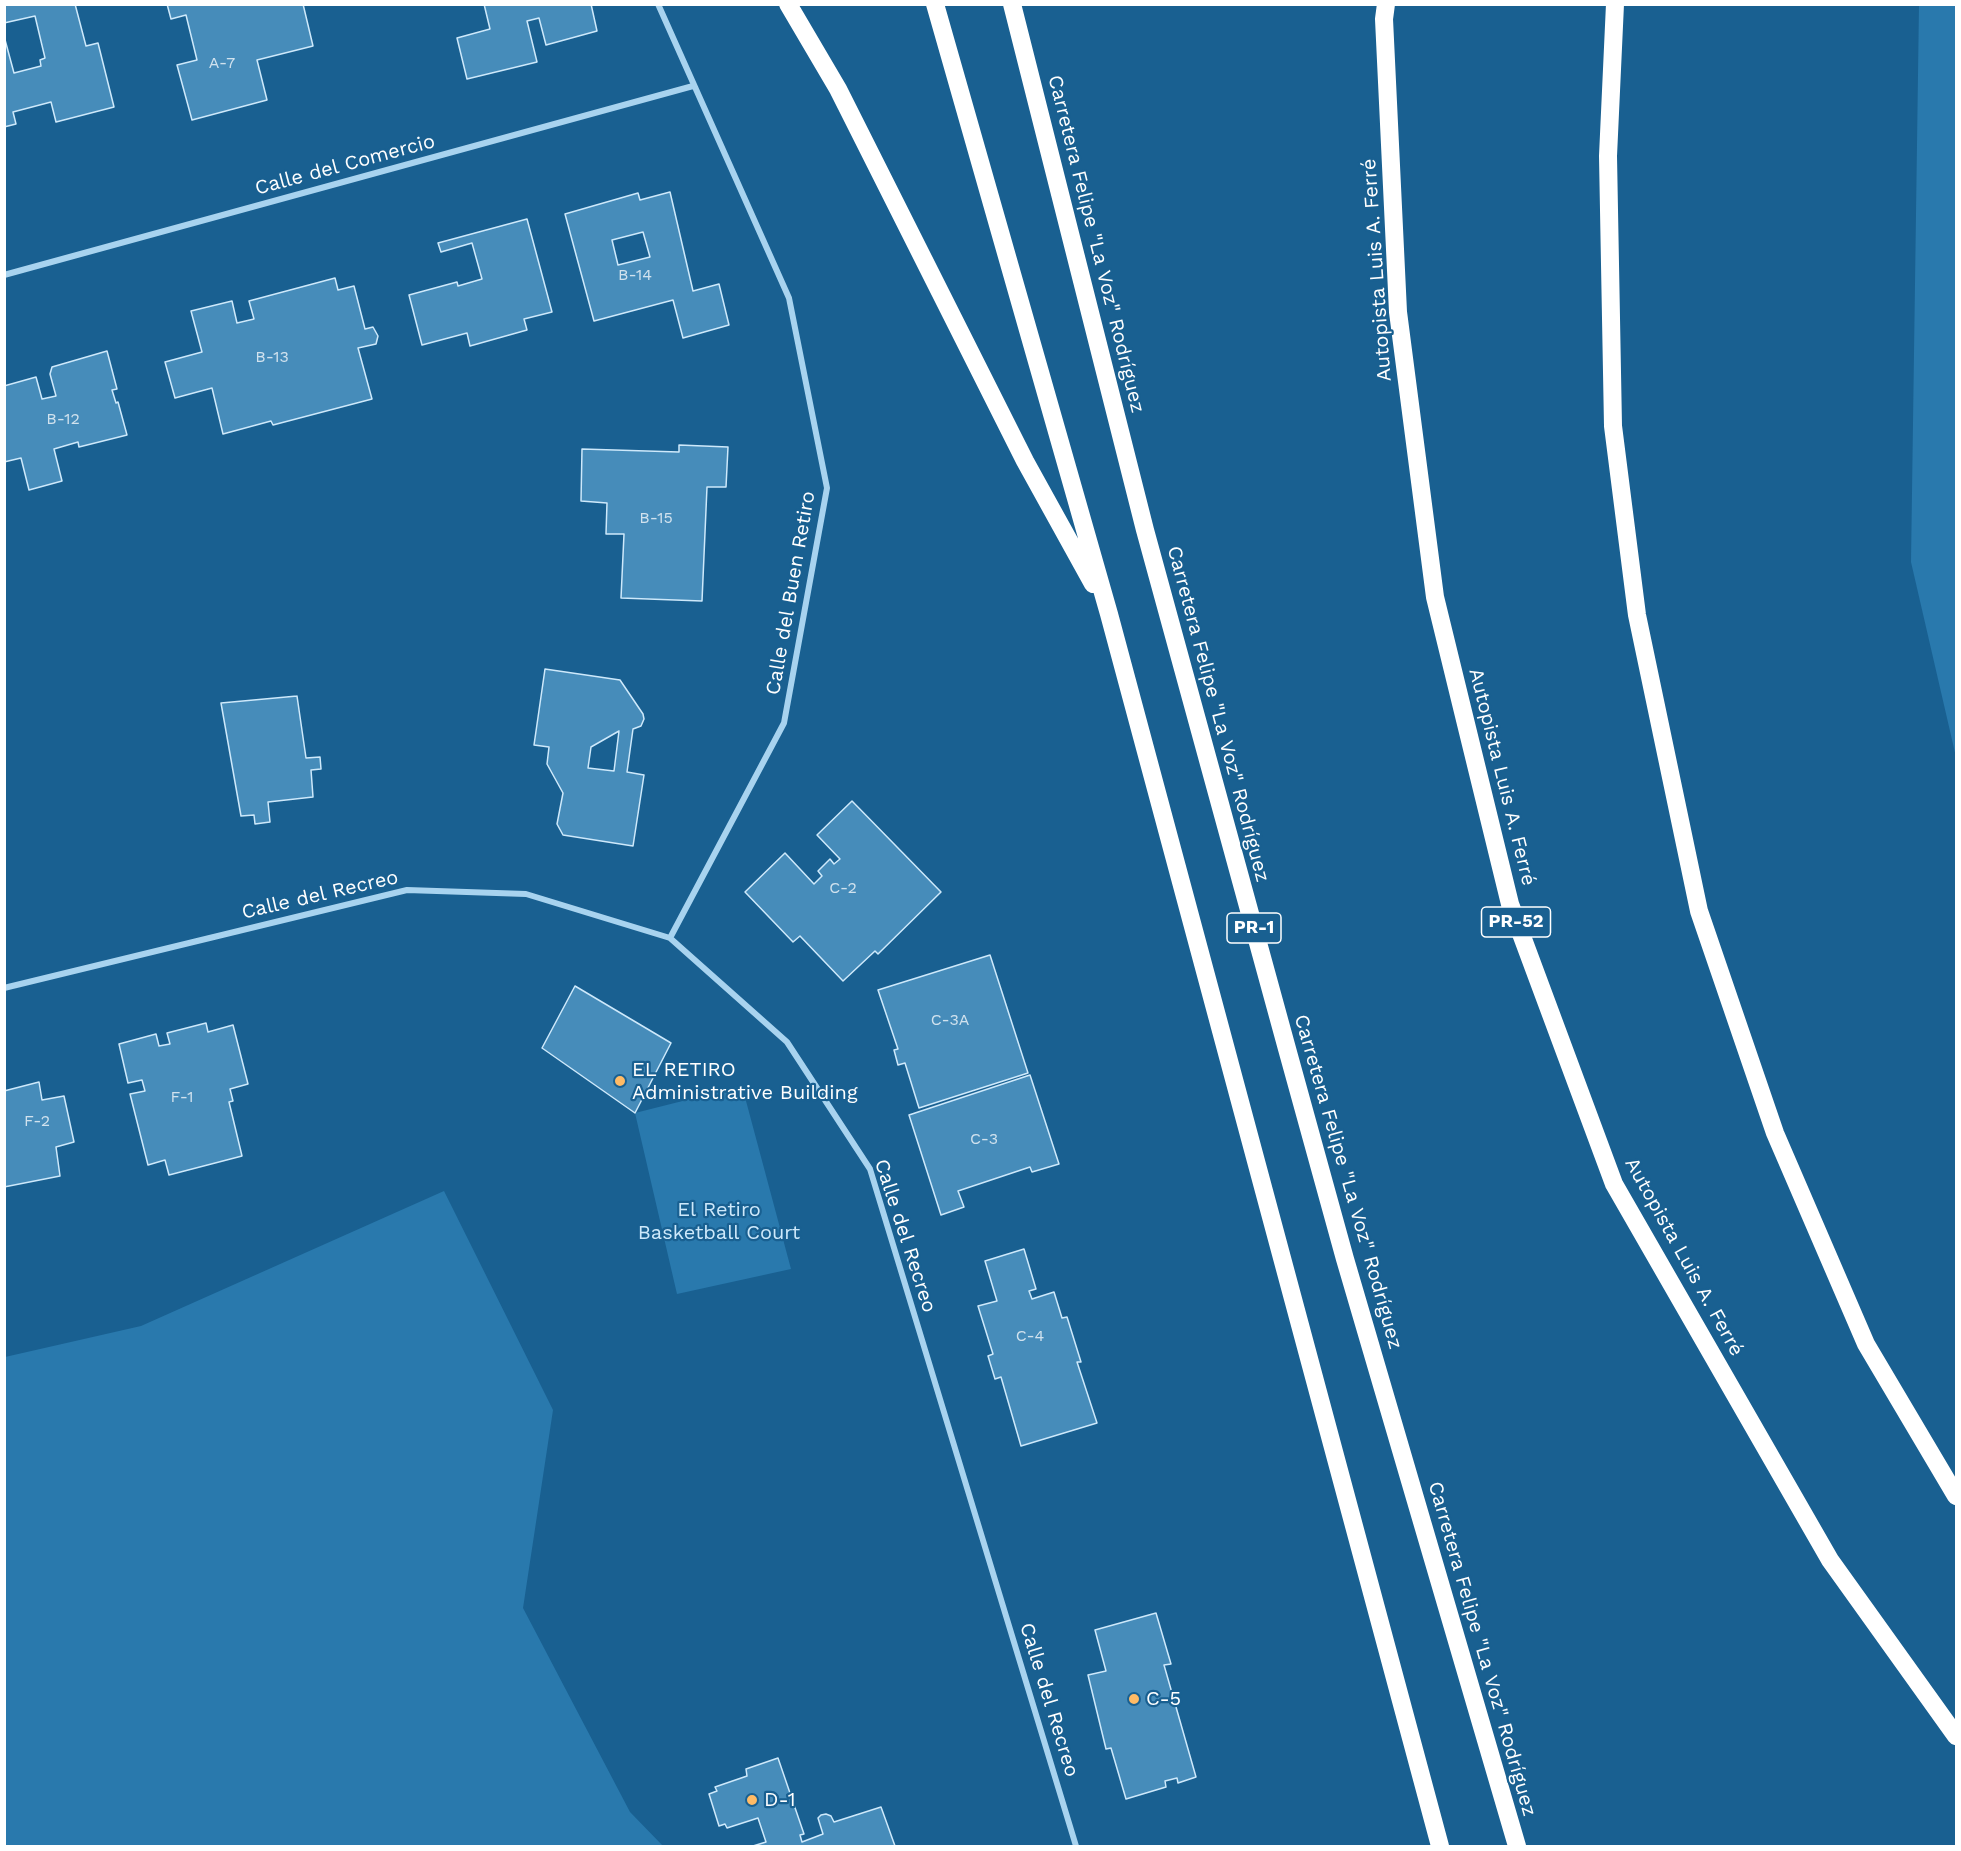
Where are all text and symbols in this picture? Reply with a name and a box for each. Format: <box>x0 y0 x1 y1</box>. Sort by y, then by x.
house number: A-7 <box>209 53 235 73</box>
street label: Carretera Felipe "La Voz" Rodríguez <box>1042 73 1150 415</box>
street label: Calle del Comercio <box>252 129 438 201</box>
street label: Autopista Luis A. Ferré <box>1357 158 1397 382</box>
house number: B-14 <box>618 265 652 285</box>
house number: B-13 <box>255 347 289 367</box>
house number: B-12 <box>46 409 80 429</box>
street label: Calle del Buen Retiro <box>761 489 821 697</box>
house number: B-15 <box>639 508 673 528</box>
street label: Carretera Felipe "La Voz" Rodríguez <box>1162 543 1274 885</box>
street label: Autopista Luis A. Ferré <box>1463 666 1541 888</box>
street label: Calle del Recreo <box>239 865 401 925</box>
house number: C-2 <box>829 878 857 898</box>
road number: PR-52 <box>1482 907 1550 937</box>
road number: PR-1 <box>1227 913 1281 943</box>
house number: C-3A <box>931 1010 969 1030</box>
street label: Carretera Felipe "La Voz" Rodríguez <box>1289 1012 1407 1352</box>
place label: EL RETIRO Administrative Building <box>632 1058 858 1105</box>
marker: EL RETIRO Administrative Building <box>613 1074 627 1088</box>
house number: F-1 <box>171 1087 193 1107</box>
house number: F-2 <box>24 1111 50 1131</box>
house number: C-3 <box>970 1129 998 1149</box>
street label: Autopista Luis A. Ferré <box>1619 1154 1749 1360</box>
street label: Calle del Recreo <box>869 1156 941 1316</box>
park label: El Retiro Basketball Court <box>638 1198 800 1245</box>
house number: C-4 <box>1016 1326 1044 1346</box>
street label: Carretera Felipe "La Voz" Rodríguez <box>1423 1479 1541 1819</box>
street label: Calle del Recreo <box>1014 1620 1084 1780</box>
place label: C-5 <box>1146 1687 1181 1711</box>
marker: C-5 <box>1127 1692 1141 1706</box>
place label: D-1 <box>764 1788 796 1812</box>
marker: D-1 <box>745 1793 759 1807</box>

